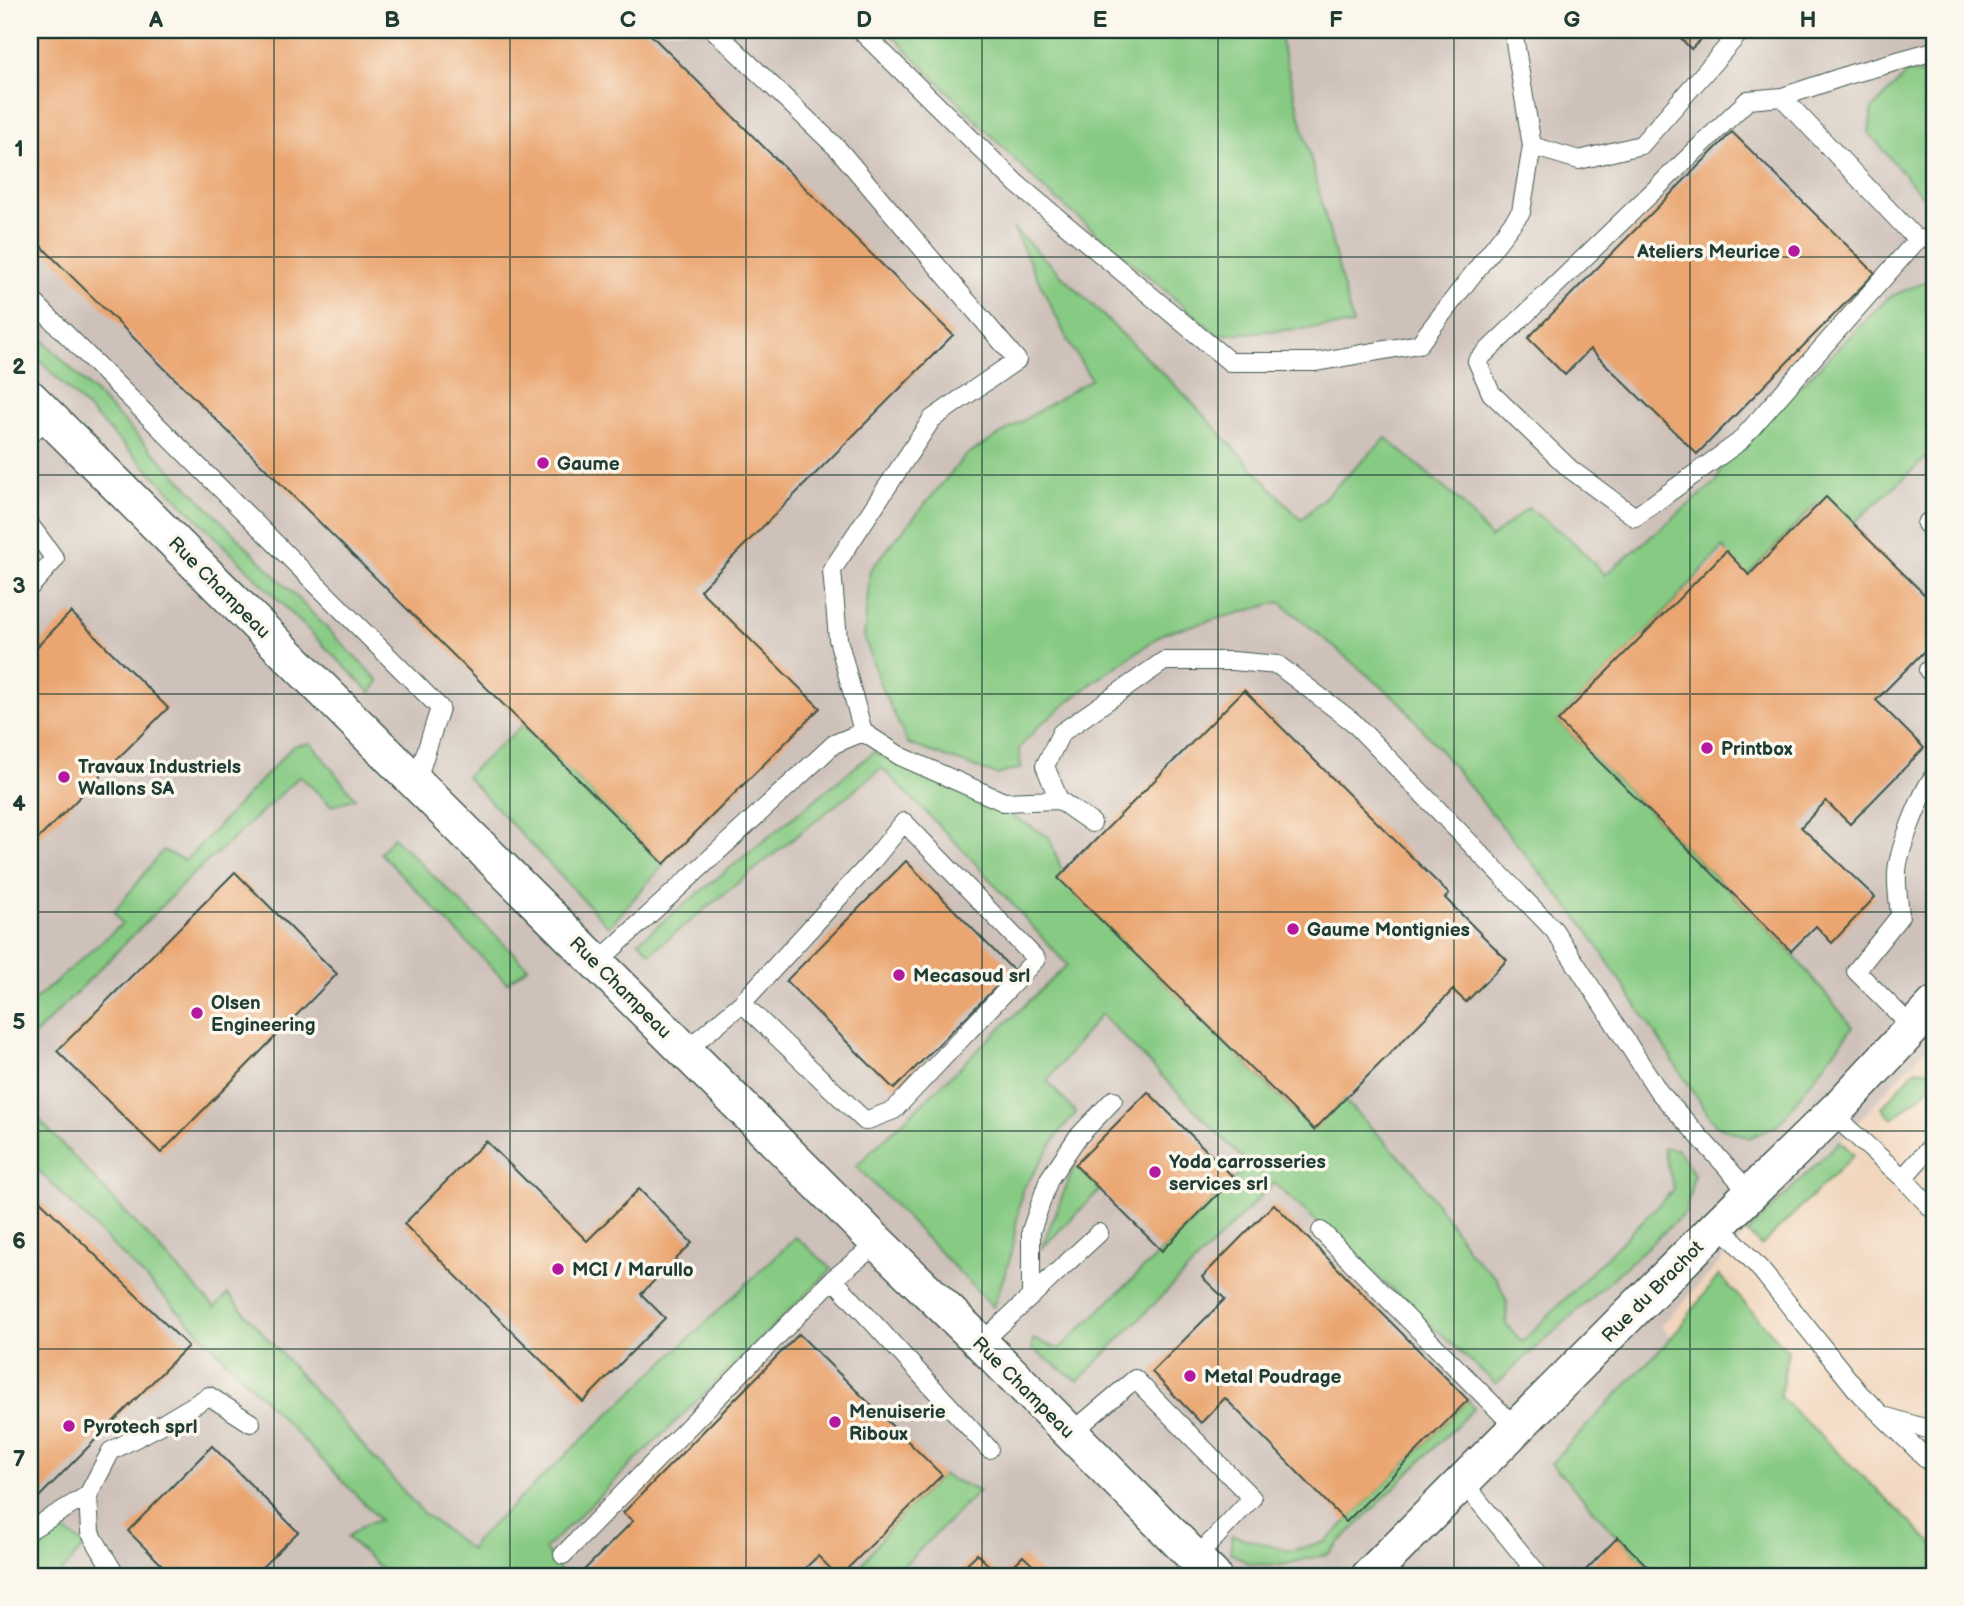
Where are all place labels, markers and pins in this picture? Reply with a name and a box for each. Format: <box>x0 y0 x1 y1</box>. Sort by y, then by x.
place label: Ateliers Meurice <box>1636 241 1780 264</box>
marker: Ateliers Meurice <box>1786 243 1802 259</box>
place label: Gaume <box>557 453 620 476</box>
marker: Gaume <box>535 455 551 471</box>
place label: Printbox <box>1721 738 1793 761</box>
marker: Printbox <box>1699 740 1715 756</box>
place label: Travaux Industriels Wallons SA <box>78 756 241 801</box>
marker: Travaux Industriels Wallons SA <box>56 769 72 785</box>
place label: Gaume Montignies <box>1307 919 1470 942</box>
marker: Gaume Montignies <box>1285 921 1301 937</box>
place label: Mecasoud srl <box>913 965 1030 988</box>
marker: Mecasoud srl <box>891 967 907 983</box>
place label: Olsen Engineering <box>211 992 315 1037</box>
marker: Olsen Engineering <box>189 1005 205 1021</box>
place label: Yoda carrosseries services srl <box>1169 1151 1326 1196</box>
marker: Yoda carrosseries services srl <box>1147 1164 1163 1180</box>
place label: MCI / Marullo <box>572 1259 694 1282</box>
marker: MCI / Marullo <box>550 1261 566 1277</box>
place label: Metal Poudrage <box>1204 1366 1342 1389</box>
marker: Metal Poudrage <box>1182 1368 1198 1384</box>
place label: Menuiserie Riboux <box>849 1401 946 1446</box>
marker: Menuiserie Riboux <box>827 1414 843 1430</box>
place label: Pyrotech sprl <box>83 1416 198 1439</box>
marker: Pyrotech sprl <box>61 1418 77 1434</box>

